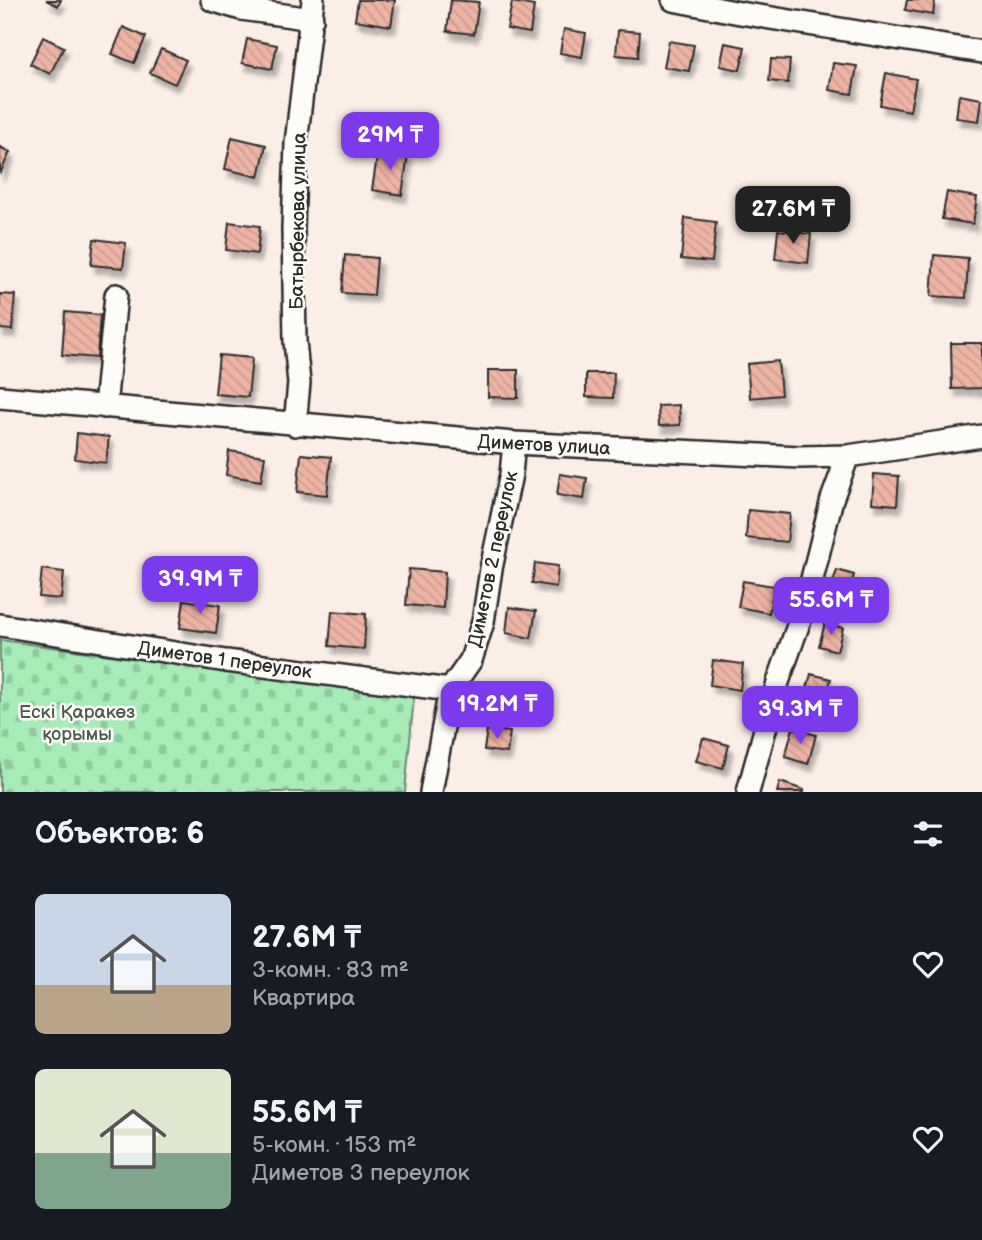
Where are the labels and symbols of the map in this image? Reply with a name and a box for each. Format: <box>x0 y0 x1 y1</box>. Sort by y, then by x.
pin: 29M ₸ <box>341 113 439 172</box>
street label: Батырбекова улица <box>285 132 312 310</box>
pin: 27.6M ₸ <box>728 187 858 246</box>
street label: Диметов улица <box>477 431 611 460</box>
street label: Диметов 2 переулок <box>464 469 523 649</box>
pin: 39.9M ₸ <box>135 556 265 616</box>
pin: 55.6M ₸ <box>766 578 896 637</box>
street label: Диметов 1 переулок <box>136 637 313 684</box>
pin: 19.2M ₸ <box>432 682 562 741</box>
pin: 39.3M ₸ <box>735 686 865 746</box>
park label: Ескі Қаракөз қорымы <box>19 701 135 746</box>

